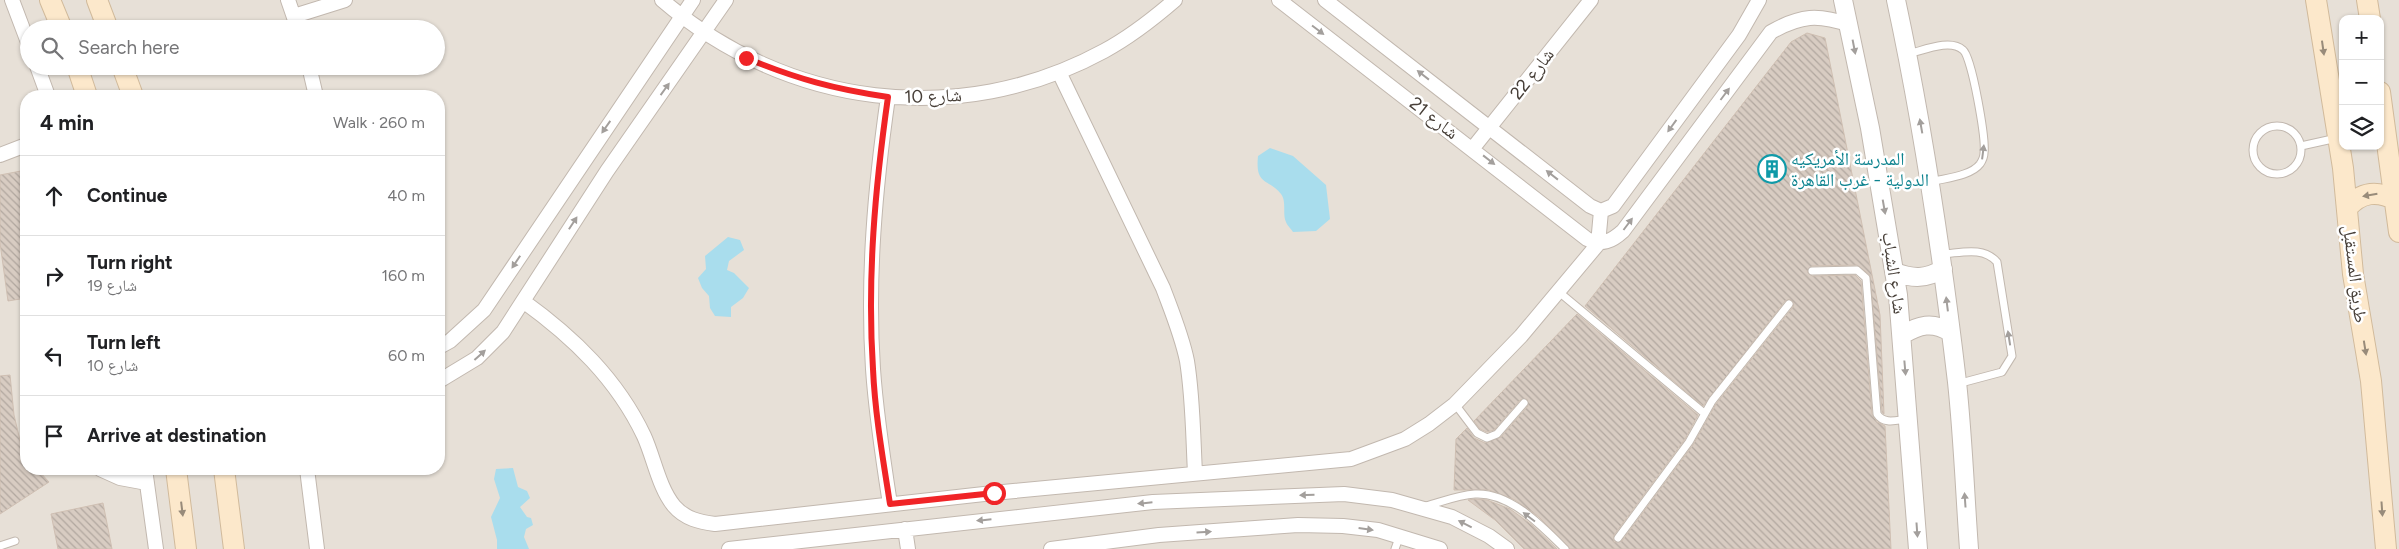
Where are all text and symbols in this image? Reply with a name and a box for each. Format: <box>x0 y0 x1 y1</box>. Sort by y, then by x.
map controls <box>2339 15 2384 150</box>
button: + <box>2339 15 2384 60</box>
search box <box>20 20 445 75</box>
one-way arrow <box>1311 24 1324 35</box>
icon: search <box>38 34 66 62</box>
text: Search here <box>78 36 180 59</box>
one-way arrow <box>1851 40 1859 56</box>
one-way arrow <box>2319 41 2327 57</box>
street label: شارع 22 <box>1505 44 1559 104</box>
route end <box>735 47 758 70</box>
button: − <box>2339 60 2384 105</box>
one-way arrow <box>1417 70 1430 81</box>
one-way arrow <box>660 82 670 96</box>
street label: شارع 10 <box>904 84 962 108</box>
one-way arrow <box>1720 87 1730 101</box>
street label: شارع 21 <box>1405 92 1463 144</box>
button: layers <box>2339 105 2384 150</box>
text: 4 min <box>40 110 94 135</box>
text: Walk · 260 m <box>333 113 425 132</box>
one-way arrow <box>1917 117 1925 133</box>
one-way arrow <box>601 120 611 134</box>
one-way arrow <box>1667 120 1677 133</box>
one-way arrow <box>1979 144 1987 160</box>
place label: المدرسة الأمريكيه الدولية - غرب القاهرة <box>1791 148 1929 191</box>
building icon: المدرسة الأمريكيه الدولية - غرب القاهرة <box>1757 154 1787 184</box>
one-way arrow <box>1482 155 1495 166</box>
one-way arrow <box>1545 170 1558 181</box>
icon: ahead <box>40 182 68 210</box>
text: Continue <box>87 184 167 207</box>
text: 40 m <box>387 186 425 205</box>
one-way arrow <box>2361 191 2377 199</box>
one-way arrow <box>1880 200 1888 216</box>
one-way arrow <box>569 216 578 230</box>
one-way arrow <box>1622 218 1633 231</box>
street label: طريق المستقبل <box>2338 224 2372 324</box>
street label: شارع الشباب <box>1877 231 1911 315</box>
text: Turn right <box>87 251 173 274</box>
one-way arrow <box>511 255 521 268</box>
icon: right <box>40 262 68 290</box>
text: 160 m <box>382 266 425 285</box>
text: شارع 19 <box>87 276 137 295</box>
one-way arrow <box>1943 296 1951 312</box>
one-way arrow <box>2004 330 2012 346</box>
text: Turn left <box>87 331 161 354</box>
one-way arrow <box>2362 340 2370 356</box>
icon: left <box>40 342 68 370</box>
text: 60 m <box>388 346 425 365</box>
one-way arrow <box>473 349 485 361</box>
text: شارع 10 <box>87 356 138 375</box>
one-way arrow <box>1901 361 1909 377</box>
icon: arrive <box>40 422 68 450</box>
text: Arrive at destination <box>87 424 266 447</box>
route start <box>983 482 1006 505</box>
one-way arrow <box>1299 491 1315 499</box>
one-way arrow <box>1961 492 1969 508</box>
one-way arrow <box>1137 499 1153 507</box>
one-way arrow <box>178 501 186 517</box>
one-way arrow <box>2378 501 2386 517</box>
one-way arrow <box>1523 511 1536 522</box>
one-way arrow <box>975 517 991 525</box>
one-way arrow <box>1458 520 1473 528</box>
one-way arrow <box>1913 523 1921 539</box>
one-way arrow <box>1358 525 1374 533</box>
one-way arrow <box>1196 528 1212 536</box>

